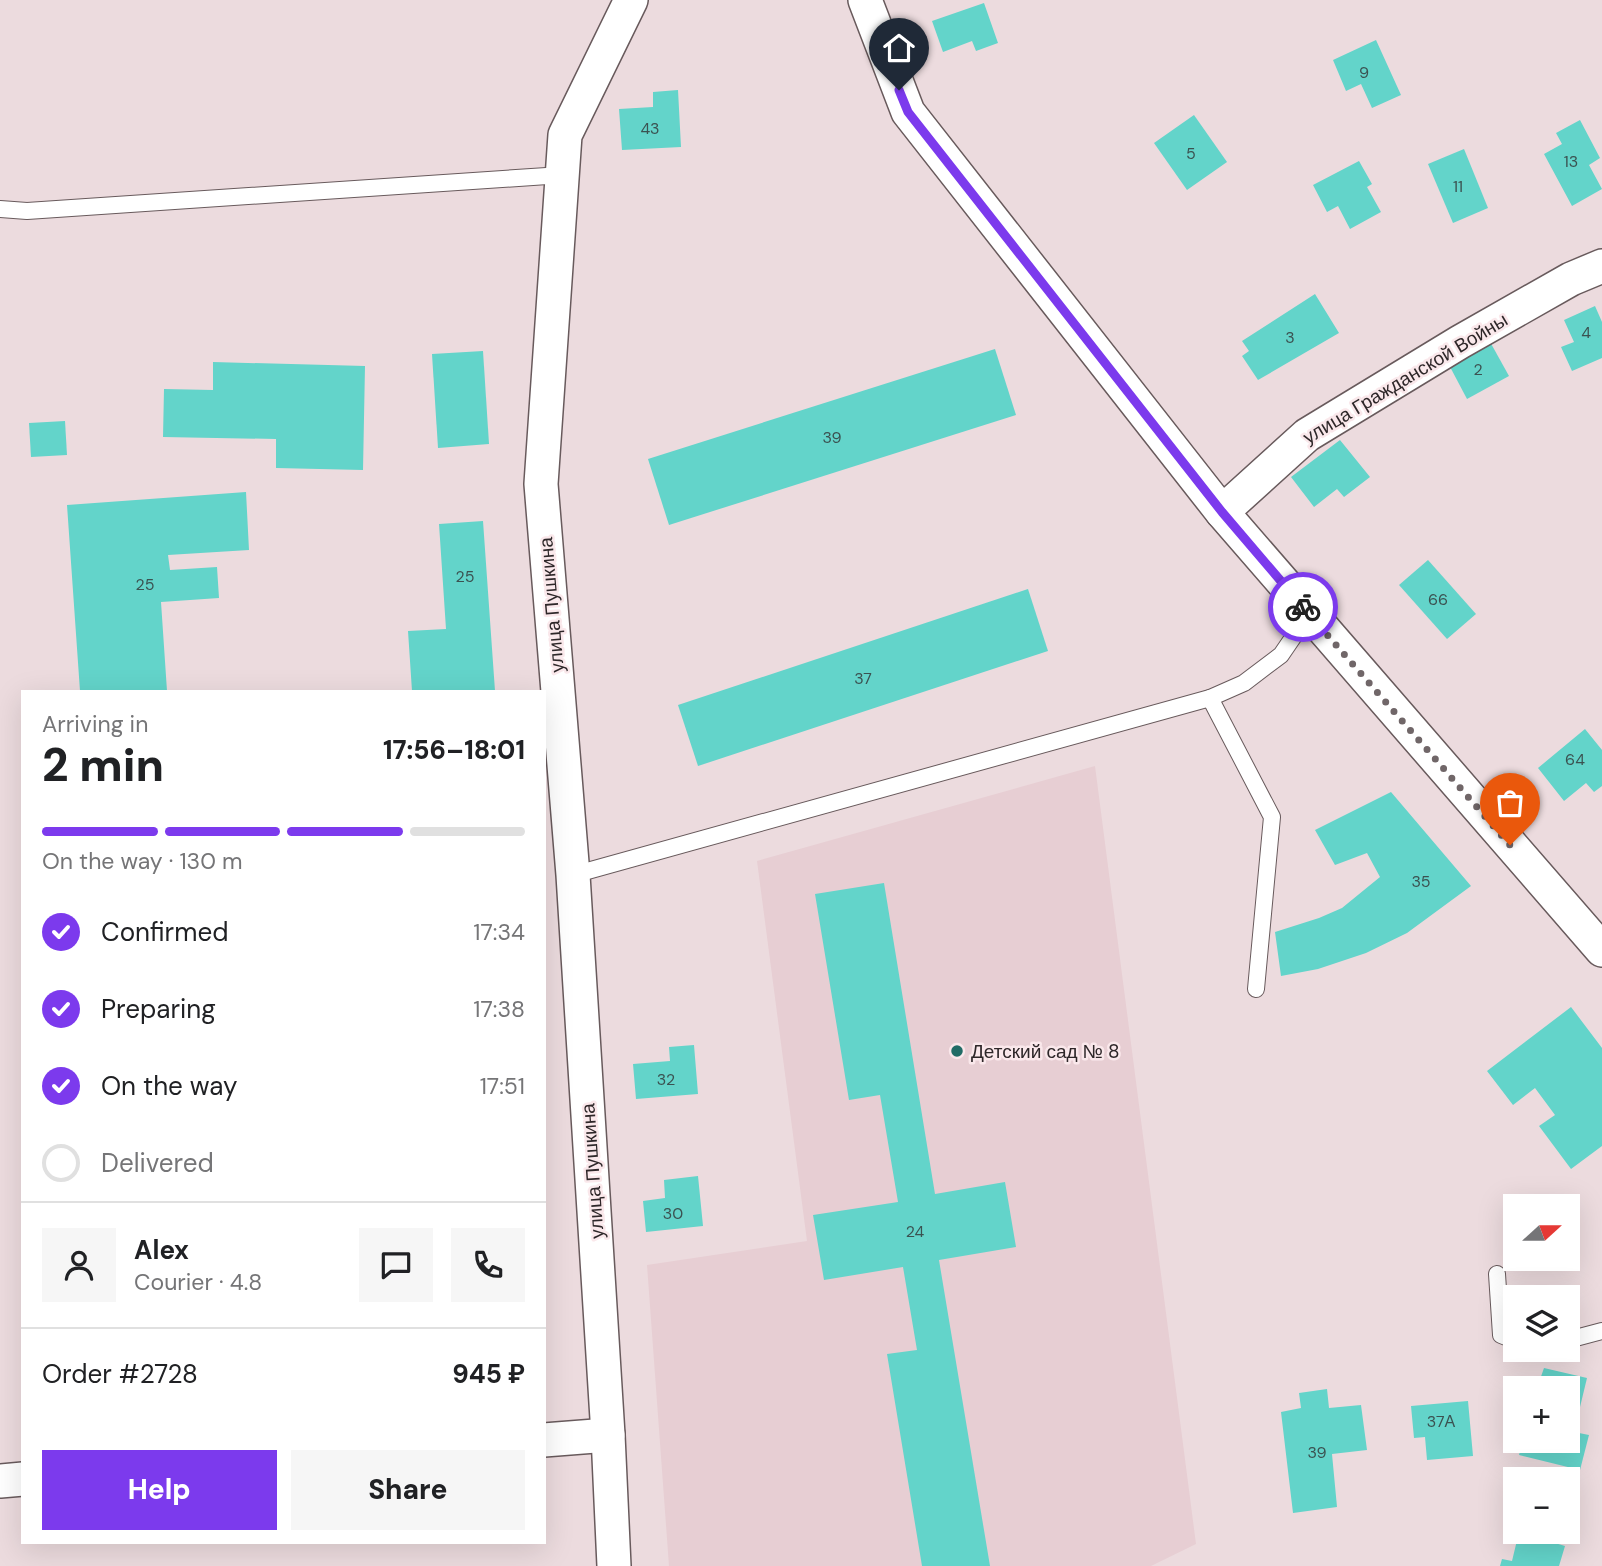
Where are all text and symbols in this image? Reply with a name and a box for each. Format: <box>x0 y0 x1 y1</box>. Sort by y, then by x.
pin <box>869 18 929 90</box>
icon: home <box>880 29 918 67</box>
house number: 9 <box>1359 62 1369 83</box>
house number: 43 <box>640 118 660 139</box>
house number: 5 <box>1186 143 1196 164</box>
house number: 13 <box>1564 151 1578 172</box>
house number: 11 <box>1453 176 1463 197</box>
street label: улица Гражданской Войны <box>1298 307 1512 450</box>
house number: 4 <box>1581 322 1591 343</box>
house number: 3 <box>1285 327 1295 348</box>
house number: 2 <box>1473 359 1483 380</box>
house number: 39 <box>822 427 842 448</box>
street label: улица Пушкина <box>533 536 570 674</box>
house number: 25 <box>456 566 474 587</box>
courier <box>1268 572 1338 642</box>
house number: 25 <box>136 574 154 595</box>
icon: bike <box>1284 588 1322 626</box>
house number: 66 <box>1428 589 1448 610</box>
house number: 37 <box>854 668 872 689</box>
text: Arriving in <box>42 709 148 739</box>
text: 17:56–18:01 <box>383 733 525 767</box>
text: 2 min <box>42 735 164 795</box>
house number: 64 <box>1565 749 1585 770</box>
pin <box>1480 773 1540 845</box>
icon: bag <box>1491 784 1529 822</box>
text: On the way · 130 m <box>42 846 243 876</box>
house number: 35 <box>1411 871 1431 892</box>
icon: check <box>42 913 80 951</box>
text: Confirmed <box>101 915 228 949</box>
text: 17:34 <box>473 917 525 947</box>
icon: check <box>42 990 80 1028</box>
text: Preparing <box>101 992 216 1026</box>
text: 17:38 <box>473 994 525 1024</box>
place label: Детский сад № 8 <box>971 1039 1120 1064</box>
marker: Детский сад № 8 <box>949 1043 965 1059</box>
icon: check <box>42 1067 80 1105</box>
text: On the way <box>101 1069 237 1103</box>
house number: 32 <box>657 1069 675 1090</box>
text: 17:51 <box>480 1071 525 1101</box>
street label: улица Пушкина <box>575 1102 610 1240</box>
text: Delivered <box>101 1146 214 1180</box>
north arrow <box>1503 1194 1580 1270</box>
map controls <box>1503 1194 1580 1544</box>
house number: 30 <box>663 1203 683 1224</box>
house number: 24 <box>906 1221 925 1242</box>
button: person <box>42 1228 116 1302</box>
button: chat <box>359 1228 433 1302</box>
button: phone <box>451 1228 525 1302</box>
text: Alex <box>134 1233 189 1267</box>
text: Courier · 4.8 <box>134 1267 262 1297</box>
button: layers <box>1503 1285 1580 1362</box>
text: Order #2728 <box>42 1357 198 1391</box>
text: 945 ₽ <box>452 1357 525 1391</box>
button: + <box>1503 1376 1580 1453</box>
house number: 37А <box>1427 1411 1456 1432</box>
house number: 39 <box>1307 1442 1327 1463</box>
button: Help <box>42 1450 277 1530</box>
button: Share <box>291 1450 525 1530</box>
button: − <box>1503 1467 1580 1544</box>

